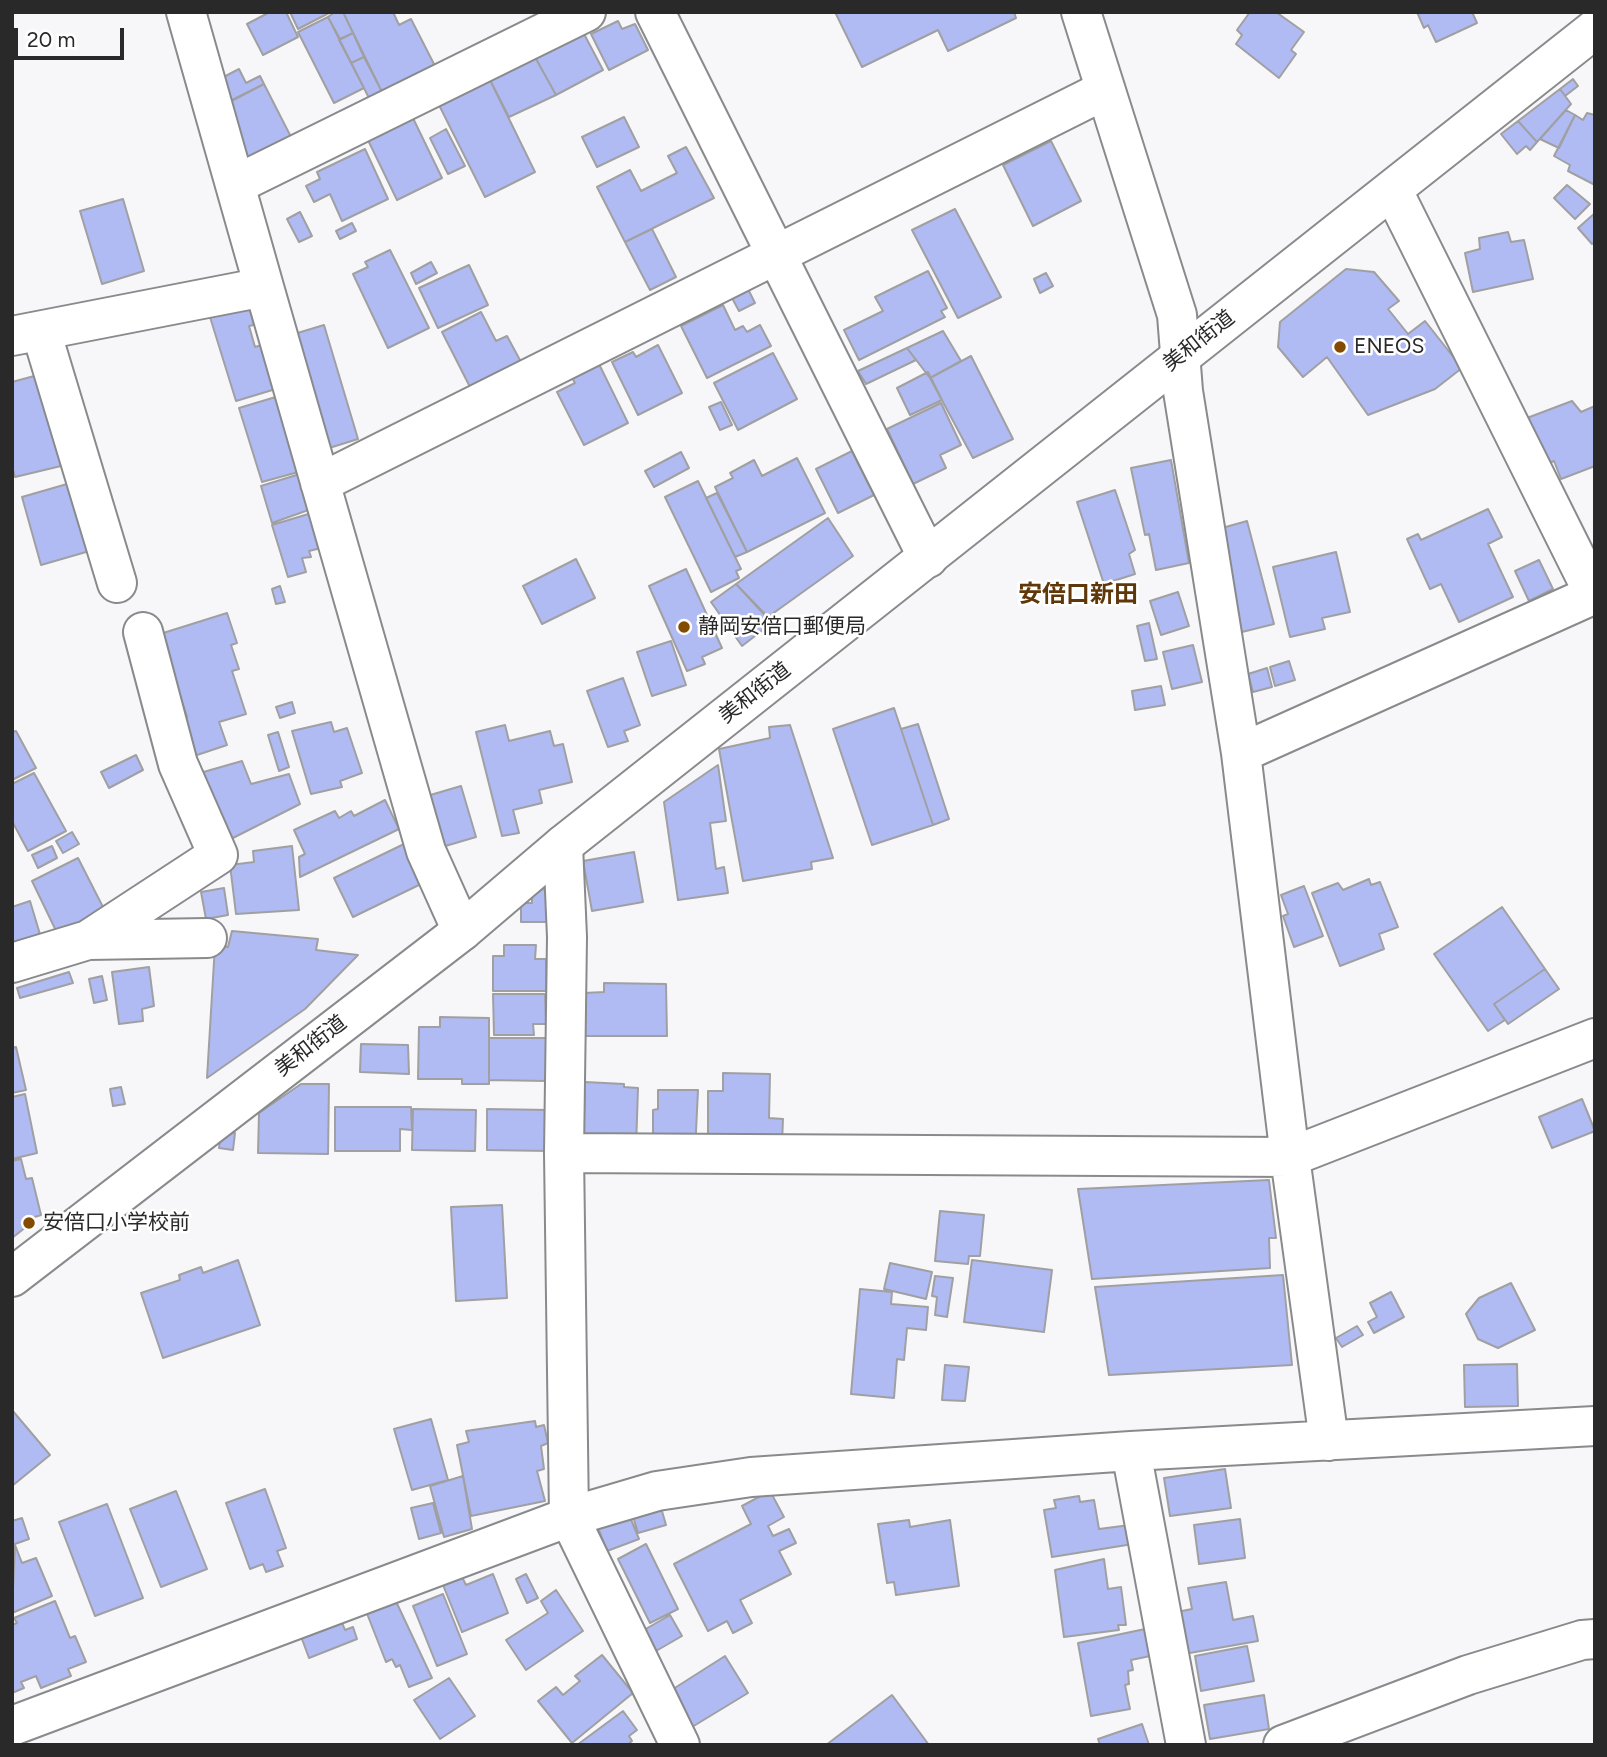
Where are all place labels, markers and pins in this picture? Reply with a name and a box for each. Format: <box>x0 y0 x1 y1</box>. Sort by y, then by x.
place label: ENEOS <box>1354 334 1424 360</box>
marker: ENEOS <box>1332 339 1348 355</box>
place label: 静岡安倍口郵便局 <box>698 614 866 640</box>
marker: 静岡安倍口郵便局 <box>676 619 692 635</box>
place label: 安倍口小学校前 <box>43 1210 190 1236</box>
marker: 安倍口小学校前 <box>21 1215 37 1231</box>

